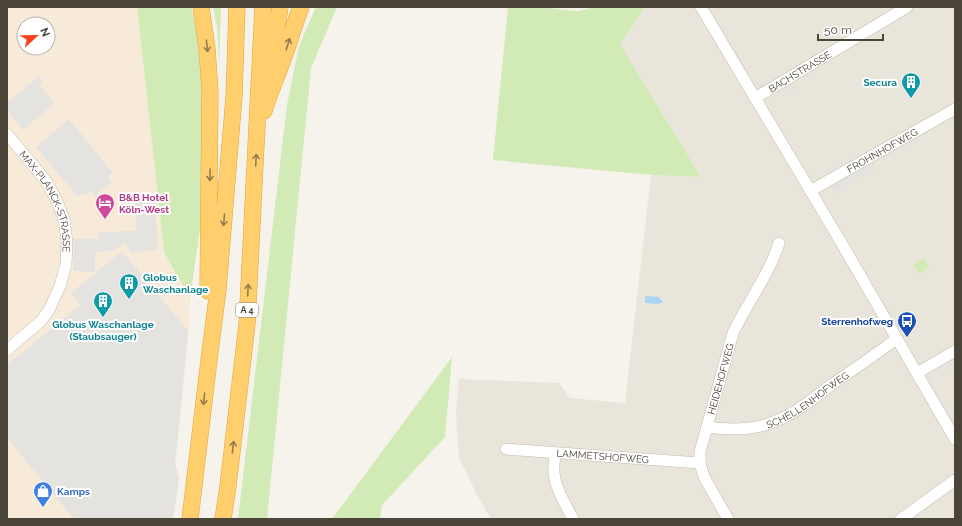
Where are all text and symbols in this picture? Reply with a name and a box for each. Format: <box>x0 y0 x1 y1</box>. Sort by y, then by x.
north arrow <box>16 16 56 56</box>
scale bar <box>818 16 883 42</box>
text: 50 m <box>824 23 852 37</box>
text: N <box>37 26 52 39</box>
one-way arrow <box>285 38 292 51</box>
one-way arrow <box>203 39 210 52</box>
street label: BACHSTRASSE <box>767 49 833 95</box>
building icon: Secura <box>900 71 922 99</box>
place label: Secura <box>863 77 897 88</box>
street label: FROHNHOFWEG <box>845 126 920 175</box>
street label: MAX-PLANCK-STRASSE <box>17 149 72 253</box>
one-way arrow <box>252 154 259 167</box>
one-way arrow <box>206 168 213 181</box>
hotel icon: B&B Hotel Köln-West <box>94 192 116 220</box>
place label: B&B Hotel Köln-West <box>119 192 169 215</box>
one-way arrow <box>220 213 227 226</box>
building icon: Globus Waschanlage <box>118 272 140 300</box>
place label: Globus Waschanlage <box>143 272 208 295</box>
one-way arrow <box>245 284 252 297</box>
building icon: Globus Waschanlage (Staubsauger) <box>92 290 114 318</box>
road number: A 4 <box>236 303 258 317</box>
bus stop icon: Sterrenhofweg <box>896 310 918 338</box>
place label: Sterrenhofweg <box>821 316 893 327</box>
place label: Globus Waschanlage (Staubsauger) <box>52 319 154 342</box>
street label: HEIDEHOFWEG <box>706 342 736 416</box>
street label: SCHELLENHOFWEG <box>765 370 851 430</box>
one-way arrow <box>200 392 208 405</box>
one-way arrow <box>229 441 237 454</box>
street label: LAMMETSHOFWEG <box>556 448 649 465</box>
shop icon: Kamps <box>32 480 54 508</box>
place label: Kamps <box>57 486 90 497</box>

